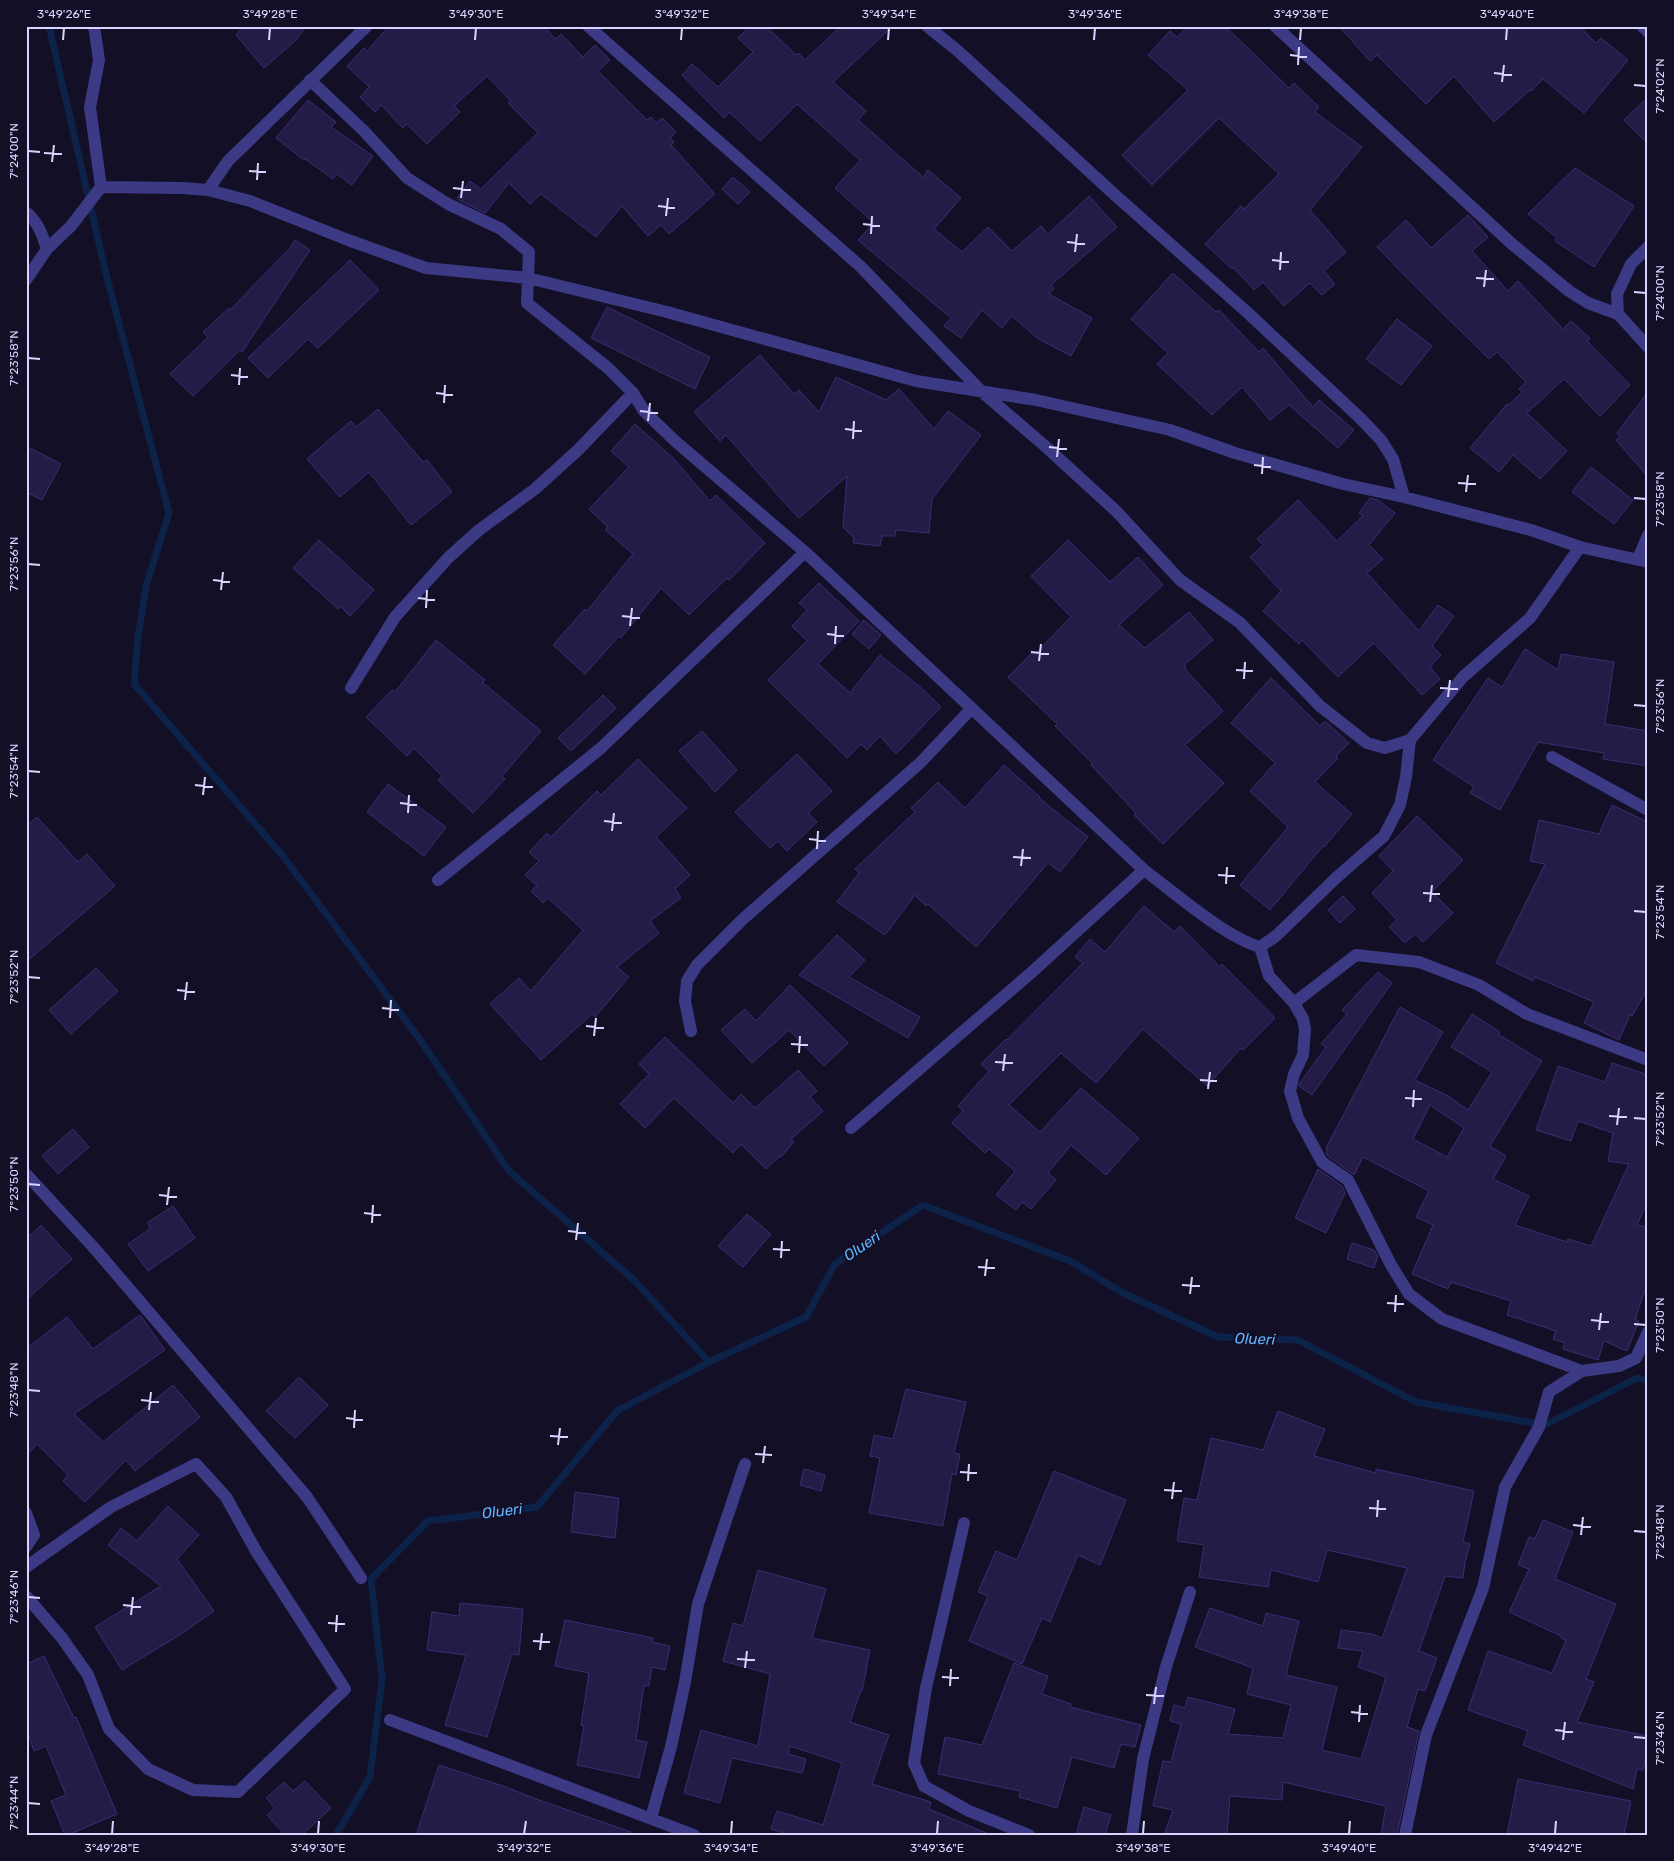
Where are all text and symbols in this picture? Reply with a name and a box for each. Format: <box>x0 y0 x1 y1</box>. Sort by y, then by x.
text: 3°49'26"E <box>37 7 91 21</box>
text: 3°49'28"E <box>243 7 297 21</box>
text: 3°49'30"E <box>448 7 504 21</box>
text: 3°49'32"E <box>655 7 709 21</box>
text: 3°49'34"E <box>862 7 916 21</box>
text: 3°49'36"E <box>1068 7 1122 21</box>
text: 3°49'38"E <box>1273 7 1329 21</box>
text: 3°49'40"E <box>1480 7 1534 21</box>
text: 7°24'02"N <box>1653 58 1667 114</box>
text: 7°24'00"N <box>7 123 21 179</box>
text: 7°24'00"N <box>1653 265 1667 321</box>
text: 7°23'58"N <box>7 330 21 386</box>
text: 7°23'58"N <box>1653 471 1667 527</box>
text: 7°23'56"N <box>7 537 21 591</box>
text: 7°23'56"N <box>1653 679 1667 733</box>
text: 7°23'54"N <box>7 744 21 798</box>
text: 7°23'54"N <box>1653 885 1667 939</box>
text: 7°23'52"N <box>7 950 21 1004</box>
text: 7°23'52"N <box>1653 1092 1667 1146</box>
text: 7°23'50"N <box>7 1156 21 1212</box>
water label: Olueri <box>840 1227 884 1265</box>
text: 7°23'50"N <box>1653 1297 1667 1353</box>
water label: Olueri <box>1234 1329 1276 1349</box>
text: 7°23'48"N <box>7 1363 21 1417</box>
water label: Olueri <box>481 1500 524 1522</box>
text: 7°23'48"N <box>1653 1505 1667 1559</box>
text: 7°23'46"N <box>7 1570 21 1624</box>
text: 7°23'46"N <box>1653 1711 1667 1765</box>
text: 7°23'44"N <box>7 1776 21 1830</box>
text: 3°49'28"E <box>85 1841 139 1855</box>
text: 3°49'30"E <box>290 1841 346 1855</box>
text: 3°49'32"E <box>497 1841 551 1855</box>
text: 3°49'34"E <box>704 1841 758 1855</box>
text: 3°49'36"E <box>910 1841 964 1855</box>
text: 3°49'38"E <box>1115 1841 1171 1855</box>
text: 3°49'40"E <box>1322 1841 1376 1855</box>
text: 3°49'42"E <box>1528 1841 1582 1855</box>

